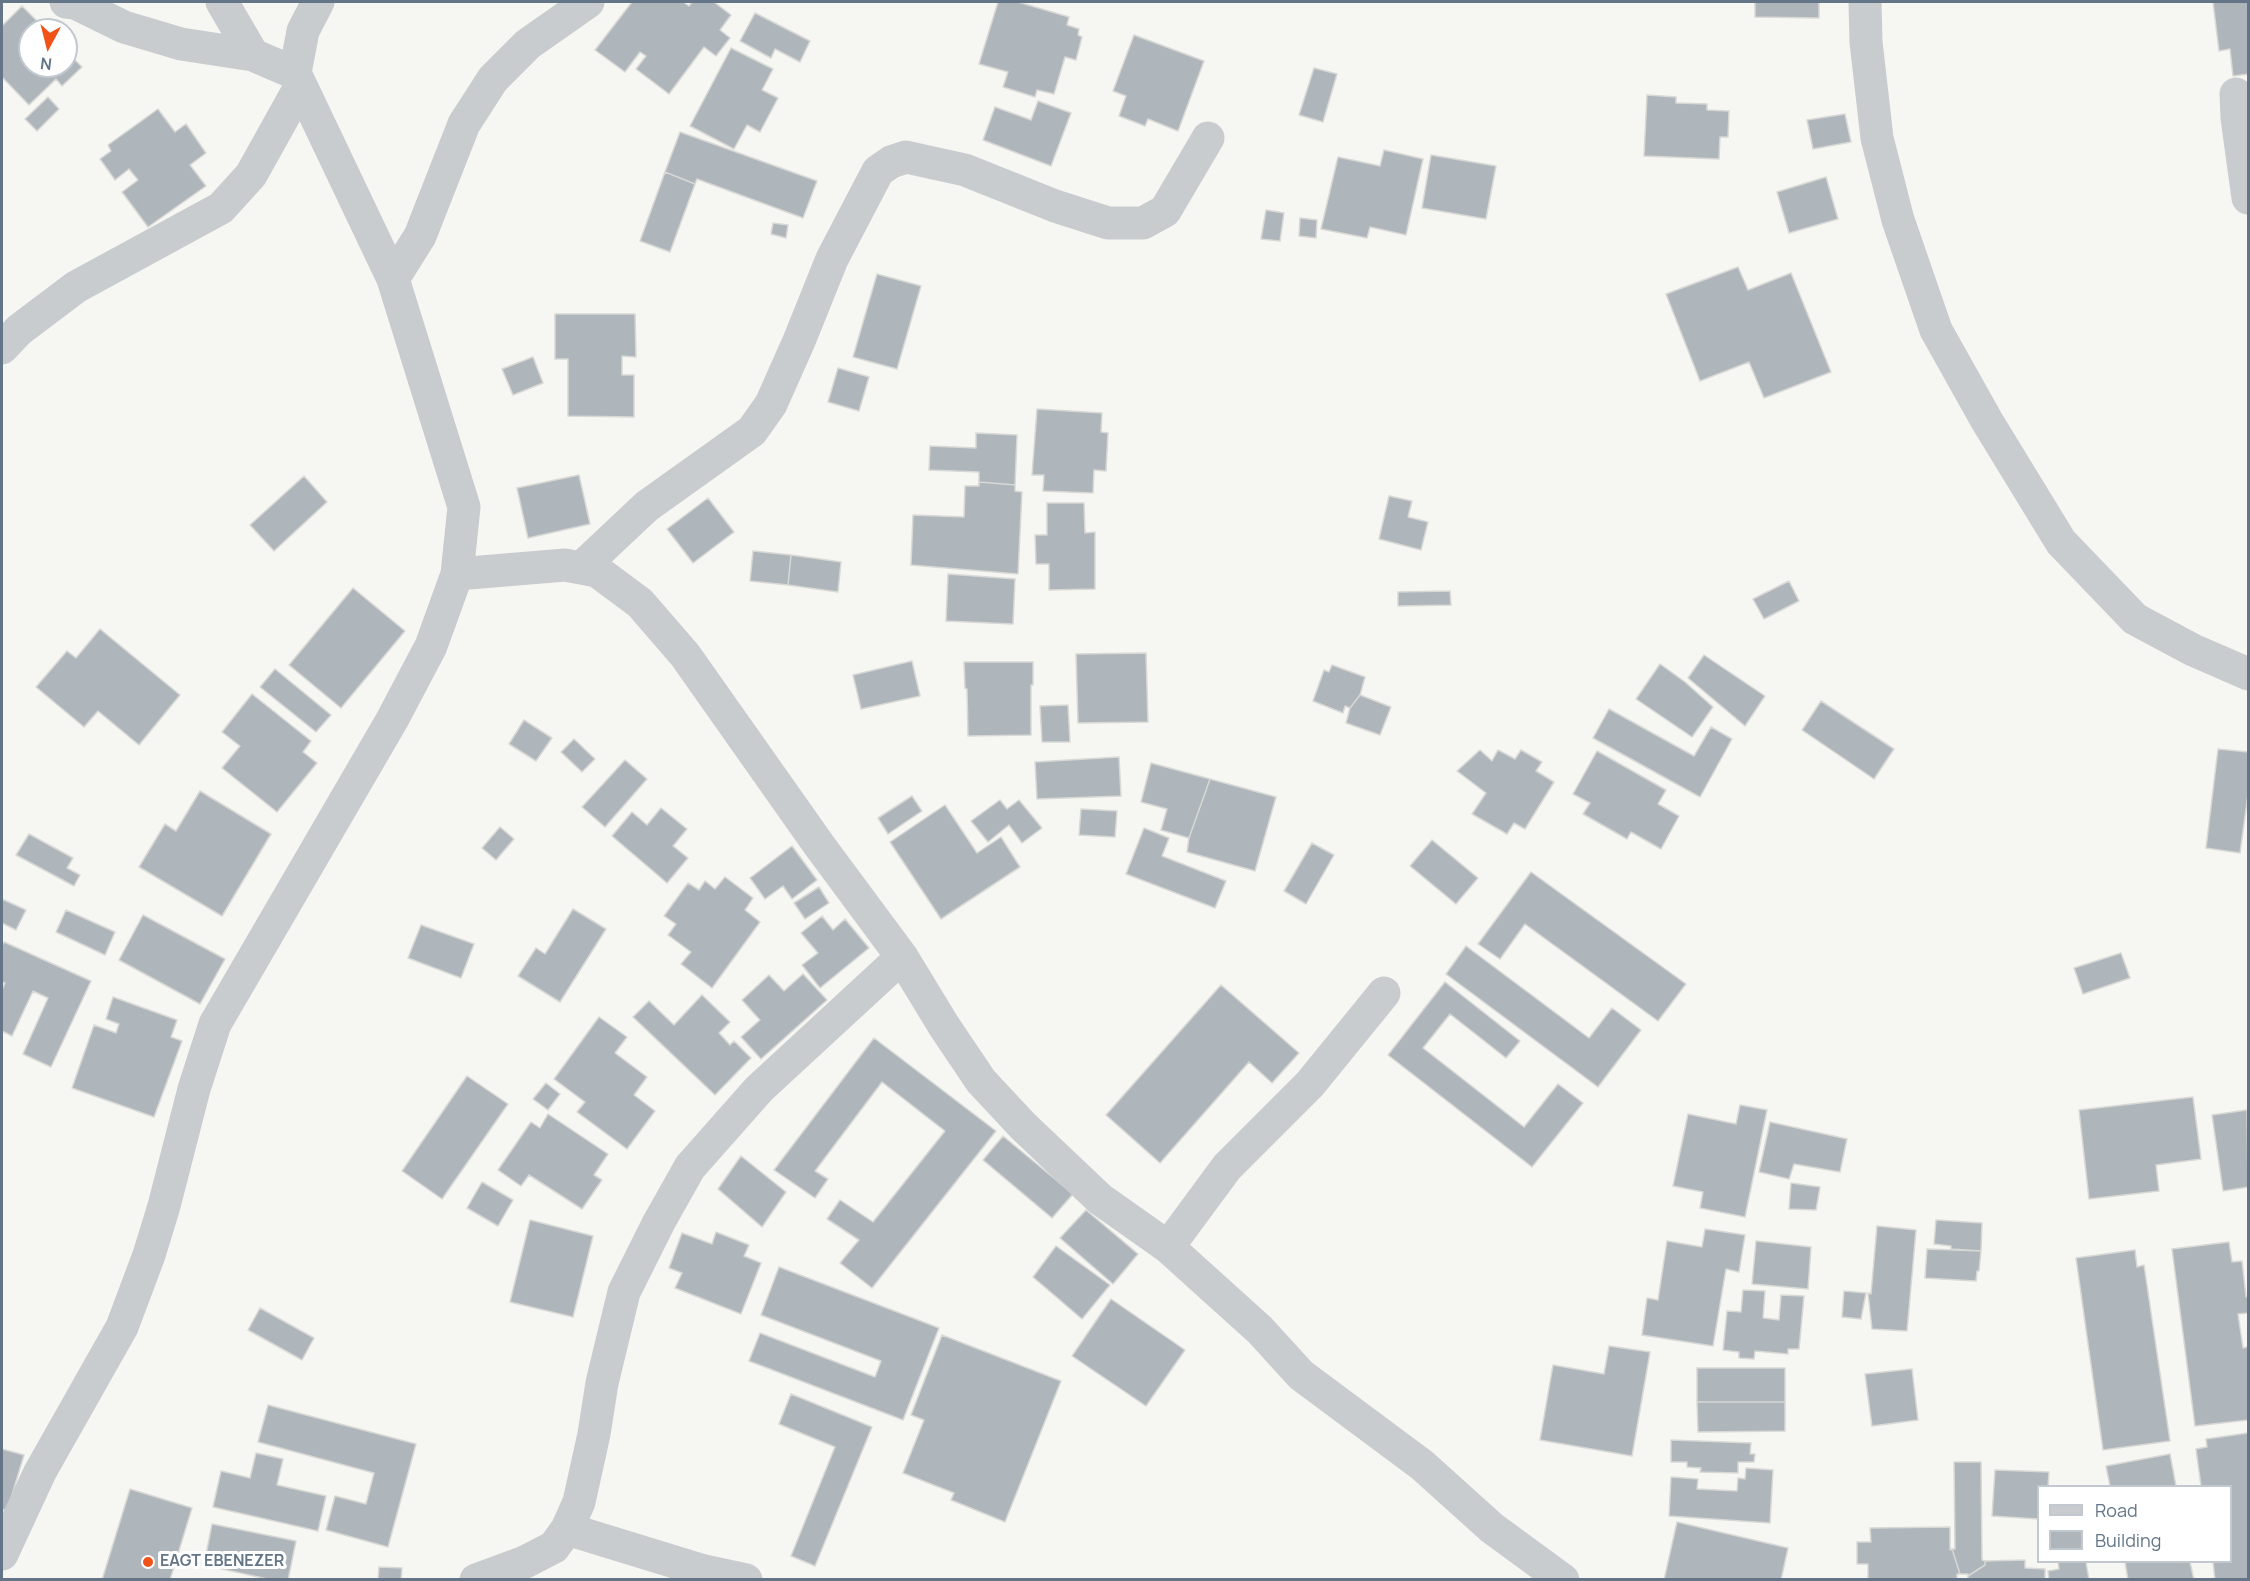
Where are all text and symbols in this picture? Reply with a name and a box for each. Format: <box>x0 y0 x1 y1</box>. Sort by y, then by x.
north arrow <box>18 18 78 78</box>
text: N <box>39 52 53 75</box>
legend <box>2037 1485 2232 1563</box>
text: Road <box>2095 1498 2138 1522</box>
text: Building <box>2095 1528 2161 1552</box>
place label: EAGT EBENEZER <box>160 1552 284 1572</box>
marker: EAGT EBENEZER <box>141 1555 155 1569</box>

